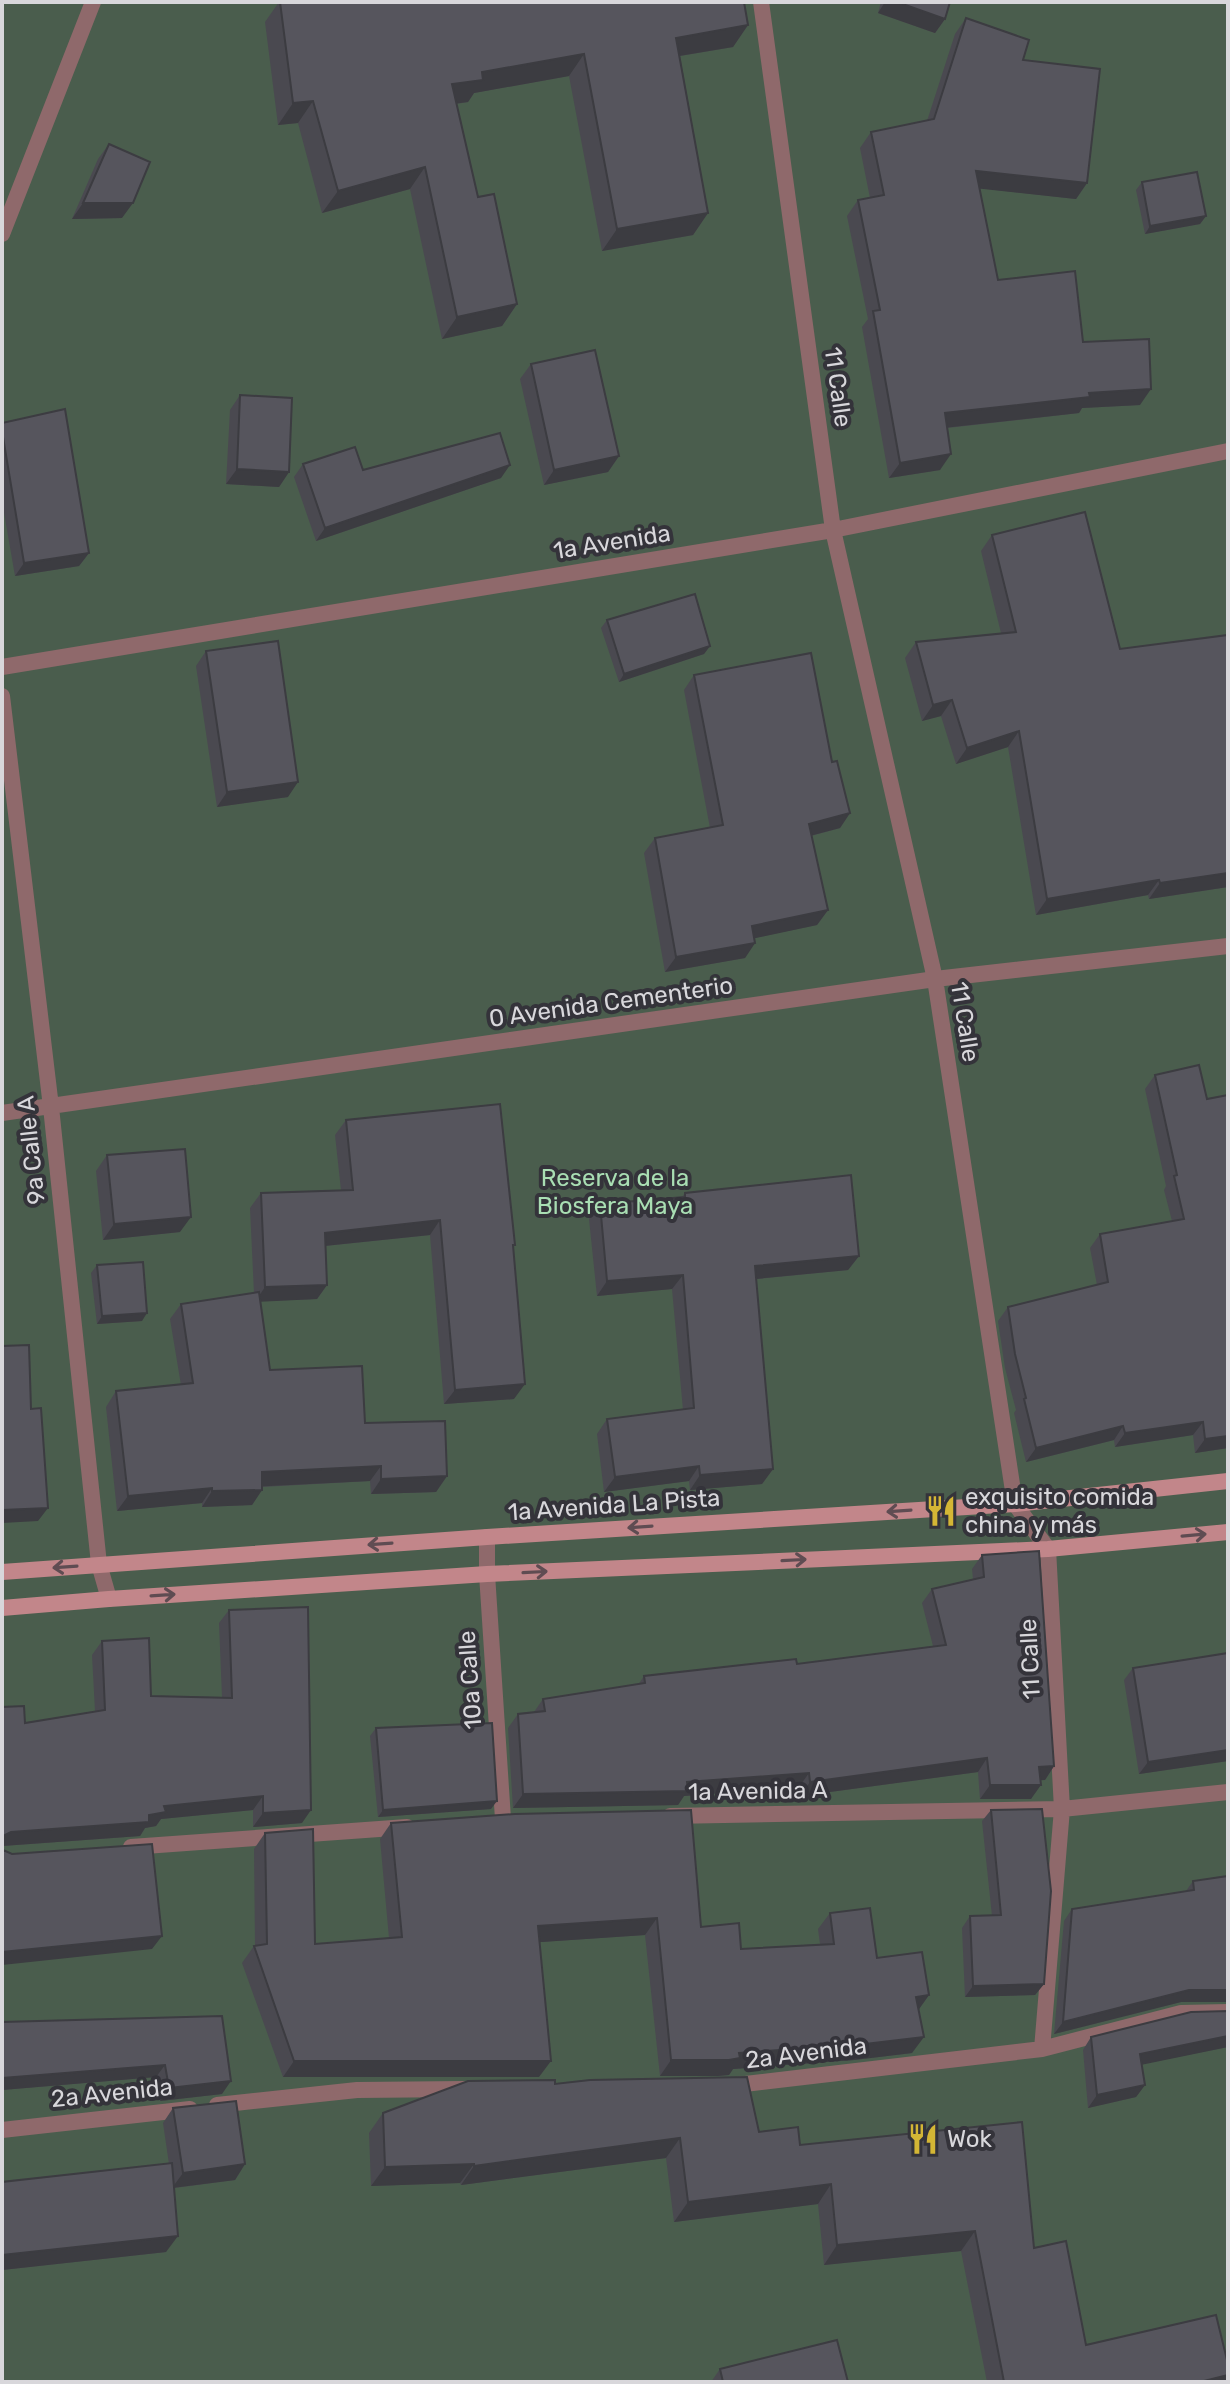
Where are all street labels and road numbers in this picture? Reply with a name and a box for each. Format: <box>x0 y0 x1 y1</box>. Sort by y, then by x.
street label: 11 Calle <box>819 345 857 429</box>
street label: 1a Avenida <box>551 519 673 565</box>
street label: 0 Avenida Cementerio <box>487 971 735 1033</box>
street label: 11 Calle <box>945 980 985 1064</box>
street label: 9a Calle A <box>11 1094 51 1206</box>
street label: 1a Avenida La Pista <box>507 1484 721 1526</box>
street label: 11 Calle <box>1014 1618 1046 1700</box>
street label: 10a Calle <box>453 1630 487 1730</box>
street label: 1a Avenida A <box>688 1776 828 1806</box>
street label: 2a Avenida <box>744 2032 868 2074</box>
street label: 2a Avenida <box>50 2073 174 2113</box>

